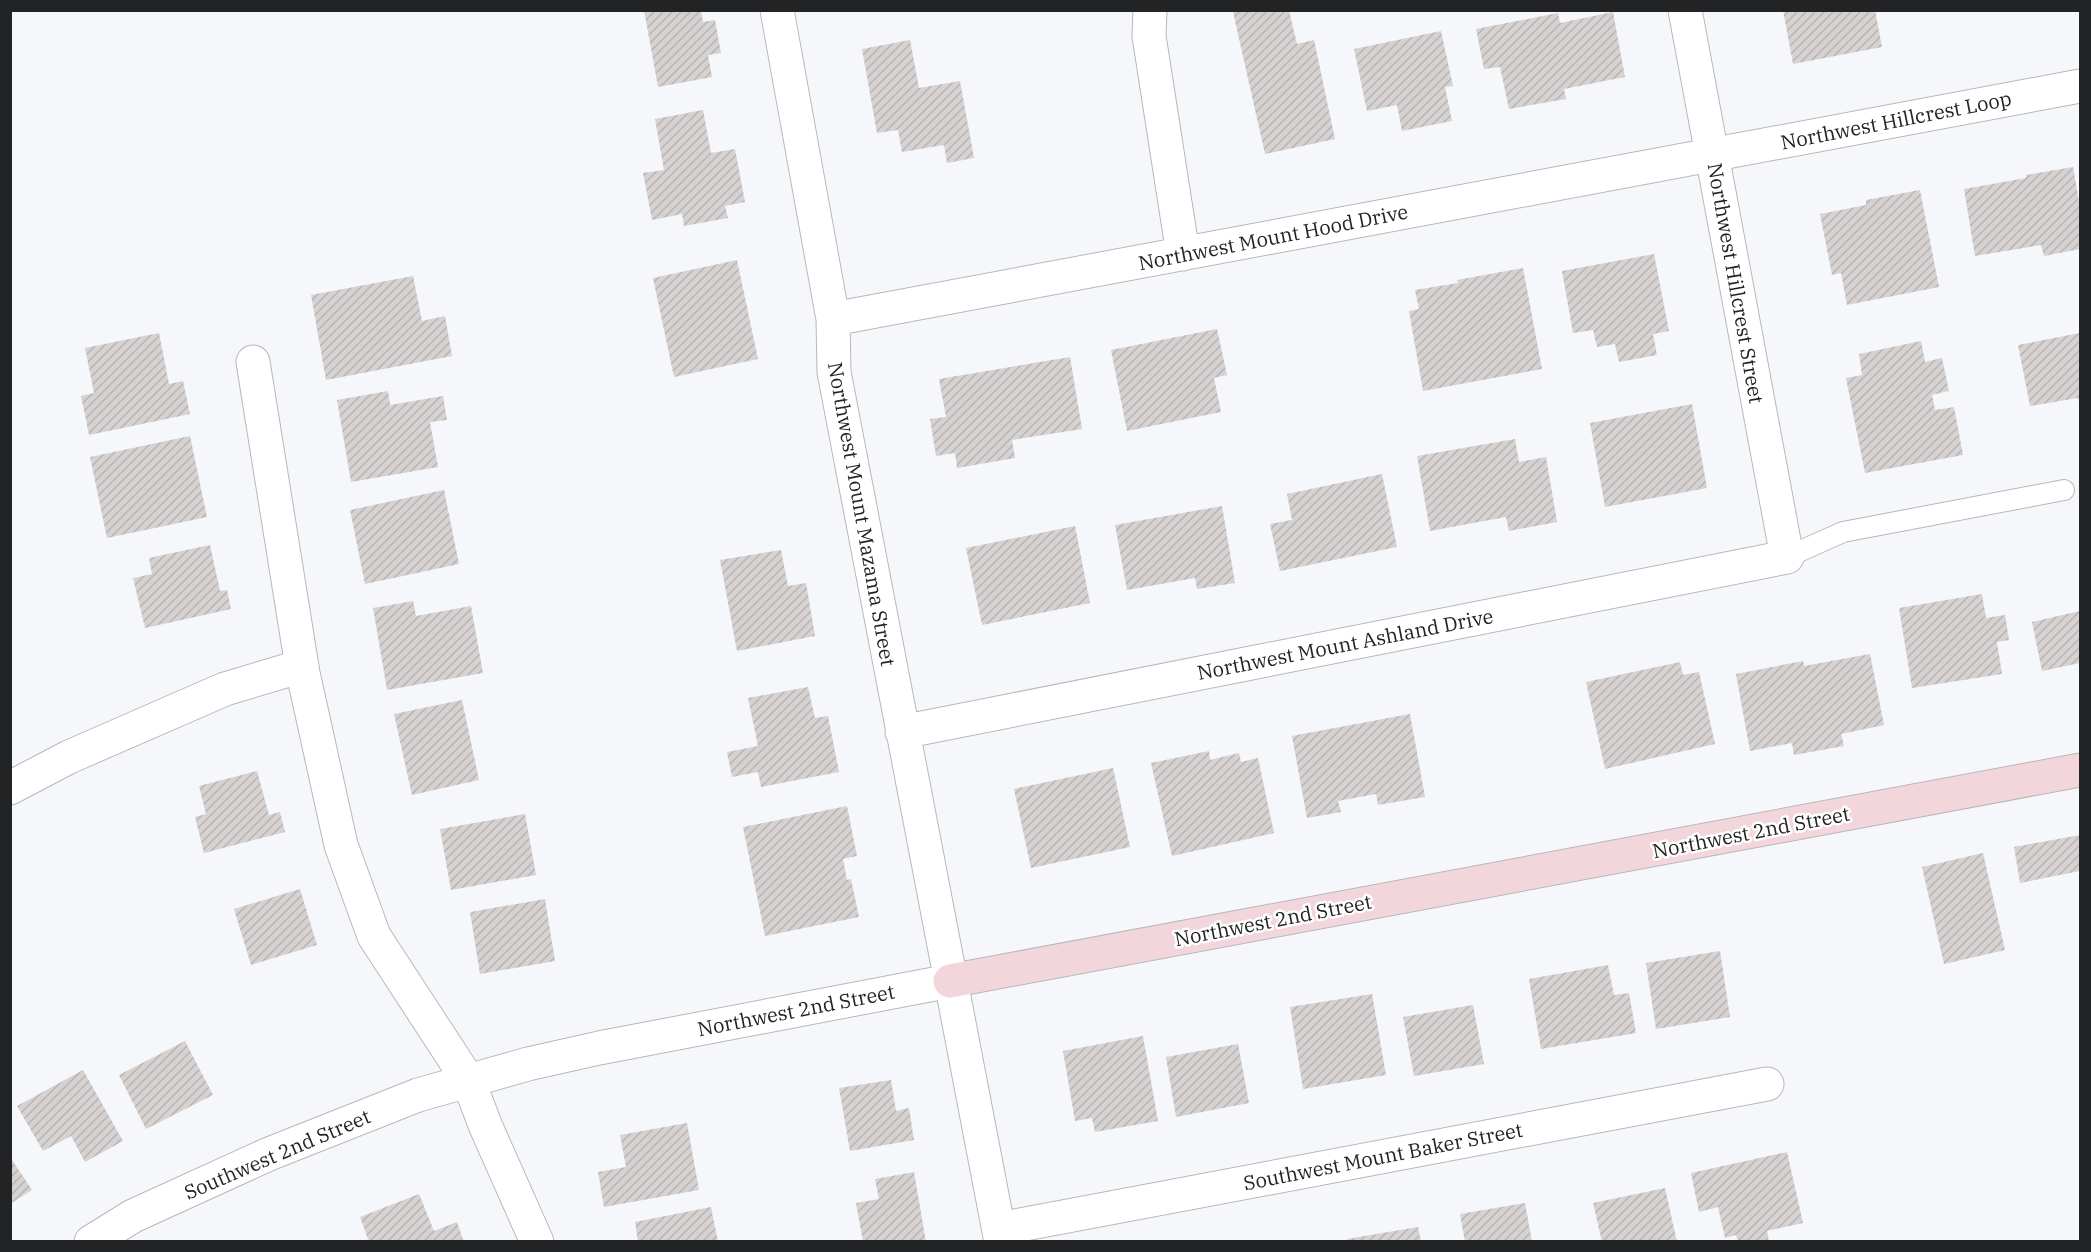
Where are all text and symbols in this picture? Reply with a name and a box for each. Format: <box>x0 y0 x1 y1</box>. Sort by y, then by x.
street label: Northwest Hillcrest Loop <box>1778 84 2014 156</box>
street label: Northwest Hillcrest Street <box>1702 160 1770 406</box>
street label: Northwest Mount Hood Drive <box>1136 198 1410 276</box>
street label: Northwest Mount Mazama Street <box>822 360 902 668</box>
street label: Northwest Mount Ashland Drive <box>1195 602 1495 686</box>
street label: Northwest 2nd Street <box>1650 800 1852 864</box>
street label: Northwest 2nd Street <box>1172 888 1374 952</box>
street label: Northwest 2nd Street <box>695 978 897 1042</box>
street label: Southwest 2nd Street <box>180 1103 374 1205</box>
street label: Southwest Mount Baker Street <box>1241 1116 1525 1196</box>

